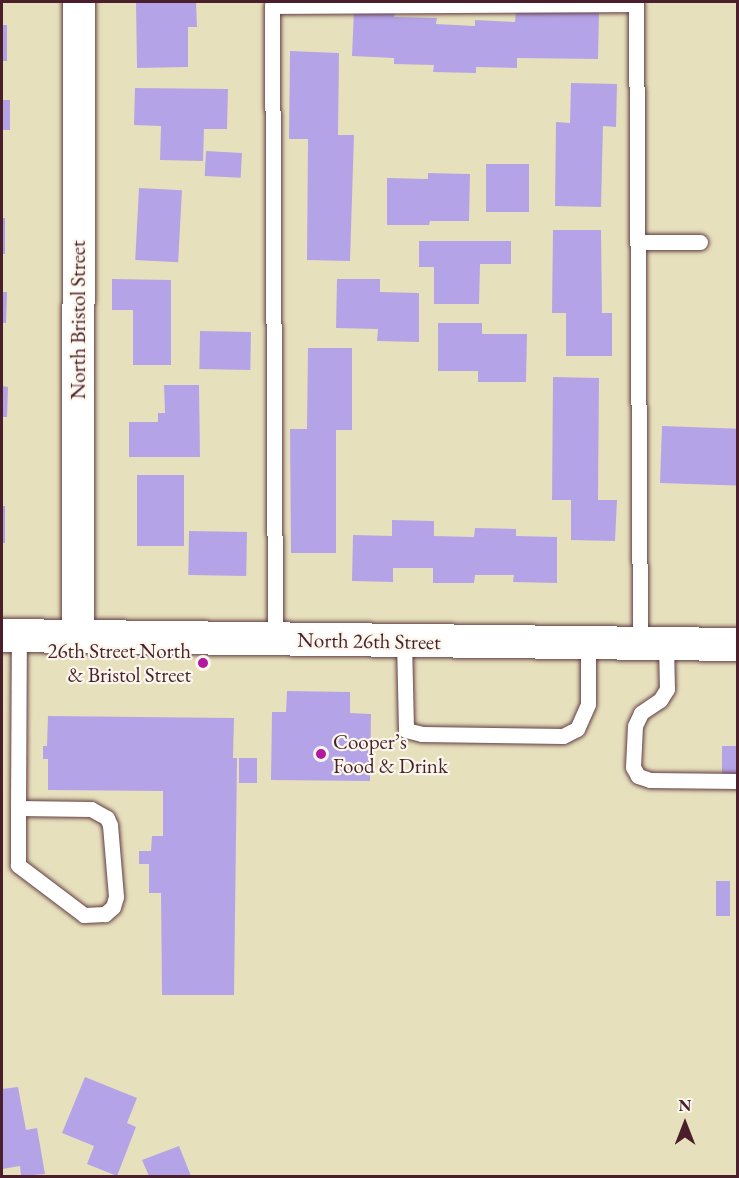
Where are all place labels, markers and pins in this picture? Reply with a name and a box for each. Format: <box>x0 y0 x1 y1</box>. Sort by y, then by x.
place label: 26th Street North & Bristol Street <box>47 638 191 688</box>
marker: 26th Street North & Bristol Street <box>196 656 210 670</box>
place label: Cooper’s Food & Drink <box>333 729 448 779</box>
marker: Cooper’s Food & Drink <box>314 747 328 761</box>

